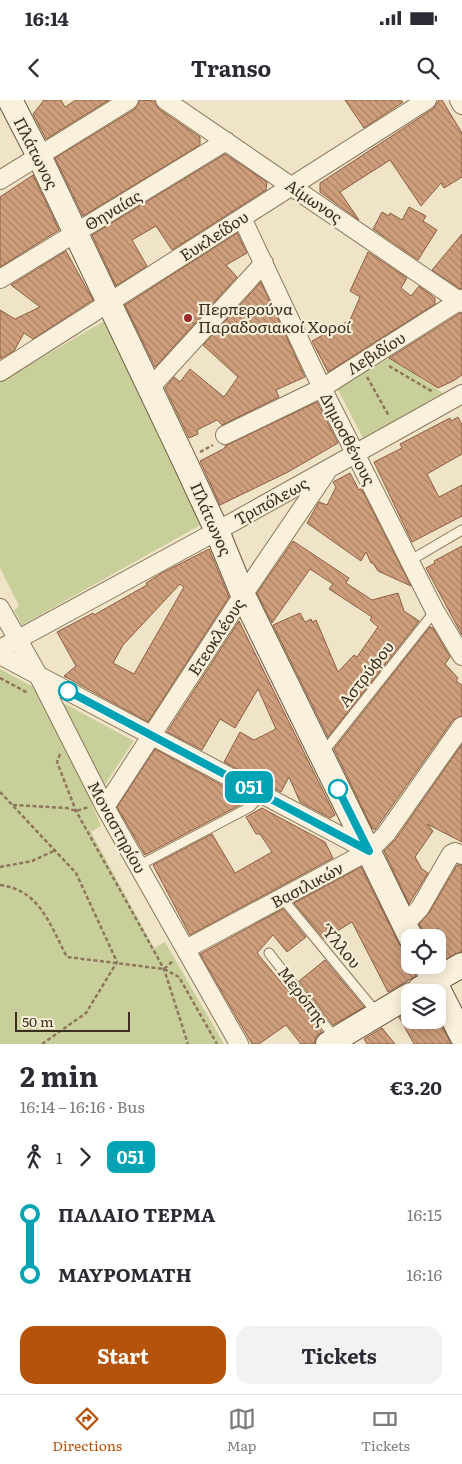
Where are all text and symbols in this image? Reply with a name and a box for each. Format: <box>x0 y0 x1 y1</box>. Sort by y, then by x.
text: 16:14 <box>25 4 69 32</box>
text: Transo <box>191 51 271 84</box>
icon: back <box>20 54 48 82</box>
icon: search <box>414 54 442 82</box>
street label: Πλάτωνος <box>8 112 65 193</box>
street label: Αίμωνος <box>281 172 348 228</box>
street label: Θηναίας <box>80 183 145 235</box>
street label: Ευκλείδου <box>174 204 252 266</box>
place label: Περπερούνα Παραδοσιακοί Χοροί <box>198 296 351 338</box>
marker: Περπερούνα Παραδοσιακοί Χοροί <box>182 312 194 324</box>
street label: Λεβιδίου <box>341 325 410 380</box>
street label: Δημοσθένους <box>315 388 382 489</box>
street label: Τριπόλεως <box>229 470 312 530</box>
street label: Πλάτωνος <box>185 478 239 559</box>
street label: Ετεοκλέους <box>181 593 249 680</box>
street label: Αστρύφου <box>332 635 399 711</box>
unlabelled marker <box>58 681 78 701</box>
line badge: 051 <box>220 771 278 803</box>
text: 051 <box>235 773 263 800</box>
street label: Μοναστηρίου <box>83 776 153 877</box>
unlabelled marker <box>328 779 348 799</box>
street label: Βασιλικών <box>266 855 347 913</box>
street label: Ύλλου <box>315 917 368 973</box>
map controls <box>401 929 446 1029</box>
button: locate <box>401 929 446 974</box>
street label: Μερόπης <box>273 960 335 1030</box>
button: layers <box>401 984 446 1029</box>
scale bar <box>15 1009 130 1032</box>
text: 50 m <box>22 1011 54 1031</box>
text: 2 min <box>20 1054 98 1096</box>
text: €3.20 <box>390 1073 442 1101</box>
text: 16:14 – 16:16 · Bus <box>20 1094 145 1118</box>
icon: walk <box>20 1143 48 1171</box>
icon: forward <box>71 1143 99 1171</box>
text: 051 <box>117 1143 145 1170</box>
text: 1 <box>56 1145 63 1169</box>
text: ΠΑΛΑΙΟ ΤΕΡΜΑ <box>58 1200 215 1228</box>
text: 16:15 <box>407 1202 442 1226</box>
text: ΜΑΥΡΟΜΑΤΗ <box>58 1260 192 1288</box>
text: 16:16 <box>406 1262 442 1286</box>
button: Start <box>20 1326 226 1384</box>
button: Tickets <box>236 1326 442 1384</box>
tab: Directions <box>52 1405 122 1455</box>
tab: Map <box>227 1405 256 1455</box>
tab: Tickets <box>361 1405 410 1455</box>

